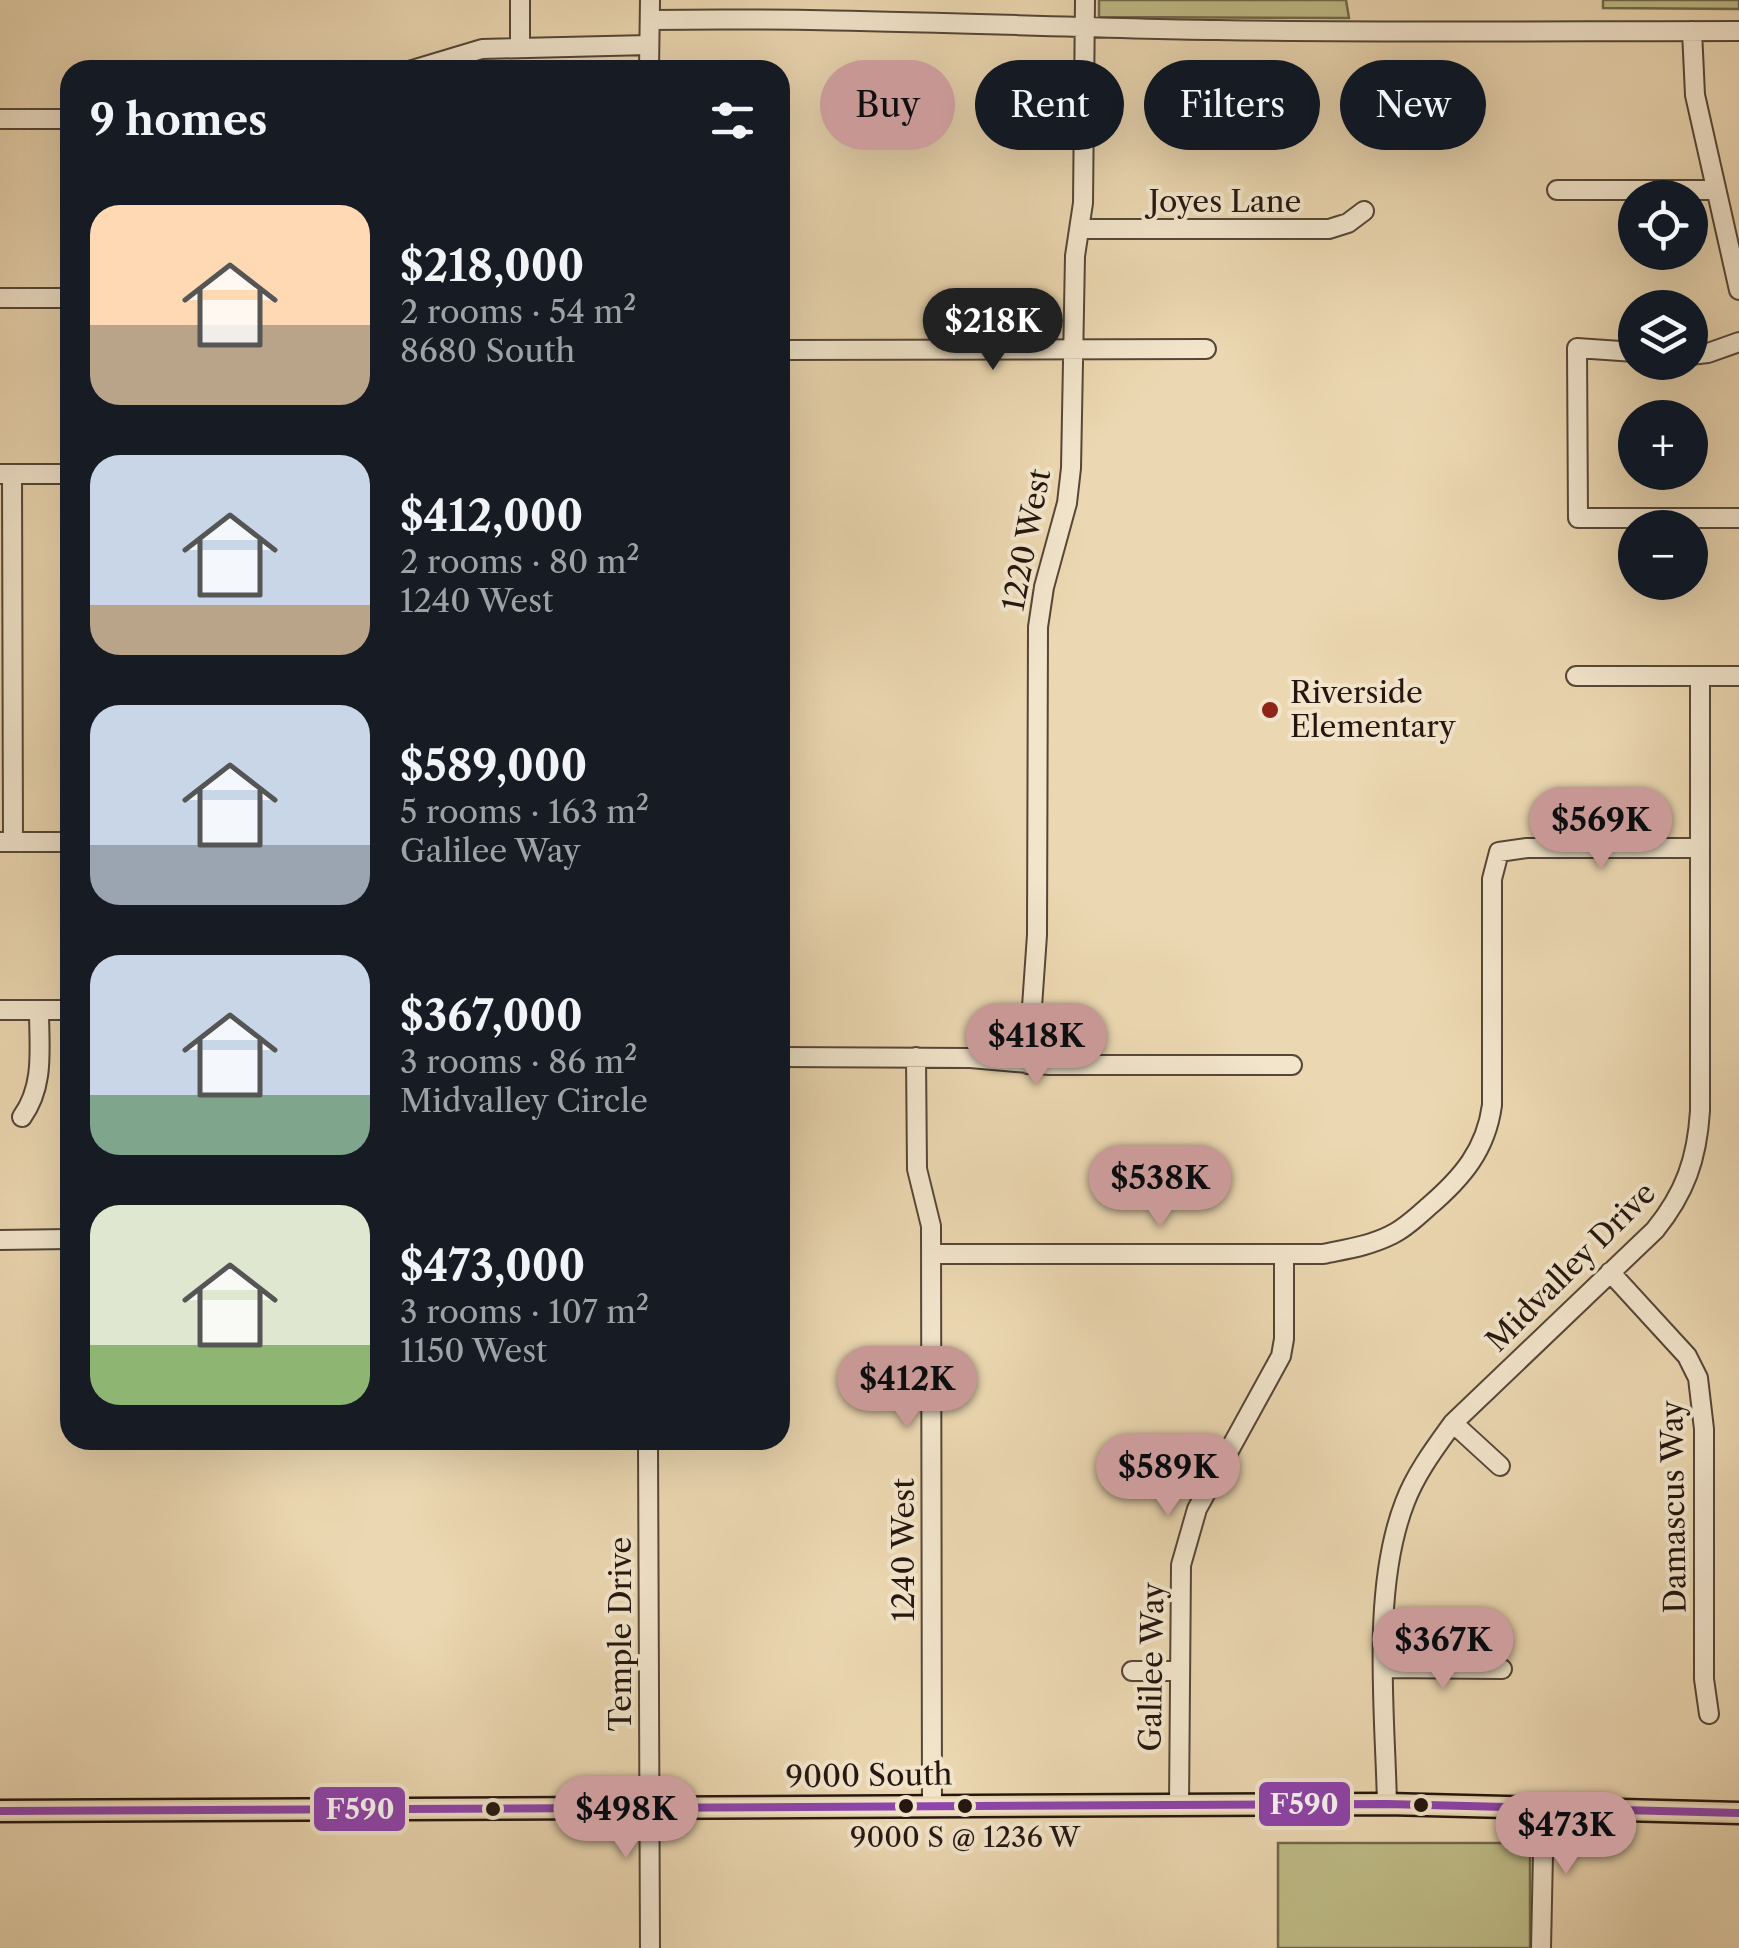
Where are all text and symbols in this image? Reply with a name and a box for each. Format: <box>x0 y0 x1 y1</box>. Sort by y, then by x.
chip: Buy <box>820 60 955 150</box>
chip: Rent <box>975 60 1124 150</box>
chip: Filters <box>1144 60 1320 150</box>
chip: New <box>1340 60 1486 150</box>
icon: filters <box>705 93 760 148</box>
text: 9 homes <box>90 94 268 146</box>
map controls <box>1618 180 1708 600</box>
button: locate <box>1618 180 1708 270</box>
street label: Joyes Lane <box>1145 183 1301 220</box>
text: $218,000 <box>400 240 584 292</box>
icon: home <box>170 245 290 365</box>
pin: $218K <box>923 288 1063 373</box>
button: layers <box>1618 290 1708 380</box>
text: 2 rooms · 54 m² <box>400 292 636 331</box>
text: $218K <box>945 301 1041 340</box>
text: 8680 South <box>400 331 575 370</box>
button: + <box>1618 400 1708 490</box>
street label: 1220 West <box>995 466 1058 614</box>
text: $412,000 <box>400 490 583 542</box>
icon: home <box>170 495 290 615</box>
button: − <box>1618 510 1708 600</box>
text: 2 rooms · 80 m² <box>400 542 640 581</box>
text: 1240 West <box>400 581 553 620</box>
place label: Riverside Elementary <box>1290 674 1456 745</box>
marker: Riverside Elementary <box>1259 699 1281 721</box>
text: $589,000 <box>400 740 587 792</box>
icon: home <box>170 745 290 865</box>
pin: $569K <box>1531 787 1671 872</box>
text: 5 rooms · 163 m² <box>400 792 649 831</box>
text: $569K <box>1551 800 1651 839</box>
text: Galilee Way <box>400 831 581 870</box>
text: $367,000 <box>400 990 583 1042</box>
icon: home <box>170 995 290 1115</box>
pin: $418K <box>966 1003 1106 1088</box>
text: $418K <box>988 1016 1084 1055</box>
text: 3 rooms · 86 m² <box>400 1042 637 1081</box>
text: Midvalley Circle <box>400 1081 648 1120</box>
pin: $538K <box>1090 1145 1230 1230</box>
text: $538K <box>1111 1158 1209 1197</box>
street label: Midvalley Drive <box>1478 1174 1663 1359</box>
text: $473,000 <box>400 1240 585 1292</box>
icon: home <box>170 1245 290 1365</box>
text: 3 rooms · 107 m² <box>400 1292 649 1331</box>
text: 1150 West <box>400 1331 547 1370</box>
pin: $412K <box>837 1346 977 1431</box>
text: $412K <box>859 1359 955 1398</box>
street label: Damascus Way <box>1653 1400 1694 1614</box>
pin: $589K <box>1098 1434 1238 1519</box>
text: $589K <box>1118 1447 1218 1486</box>
street label: 1240 West <box>885 1478 922 1622</box>
street label: Temple Drive <box>602 1537 639 1731</box>
street label: Galilee Way <box>1132 1582 1171 1752</box>
pin: $367K <box>1373 1607 1513 1692</box>
text: $367K <box>1395 1620 1491 1659</box>
street label: 9000 South <box>785 1756 953 1795</box>
pin: $498K <box>556 1776 696 1861</box>
line badge: F590 <box>1257 1780 1352 1828</box>
line badge: F590 <box>312 1785 407 1833</box>
text: F590 <box>1270 1787 1338 1821</box>
text: $498K <box>575 1789 677 1828</box>
text: F590 <box>326 1792 394 1826</box>
pin: $473K <box>1496 1792 1636 1877</box>
unlabelled marker <box>1411 1795 1431 1815</box>
unlabelled marker <box>896 1796 916 1816</box>
marker: 9000 S @ 1236 W <box>955 1796 975 1816</box>
unlabelled marker <box>483 1799 503 1819</box>
text: $473K <box>1517 1805 1615 1844</box>
place label: 9000 S @ 1236 W <box>850 1820 1081 1854</box>

